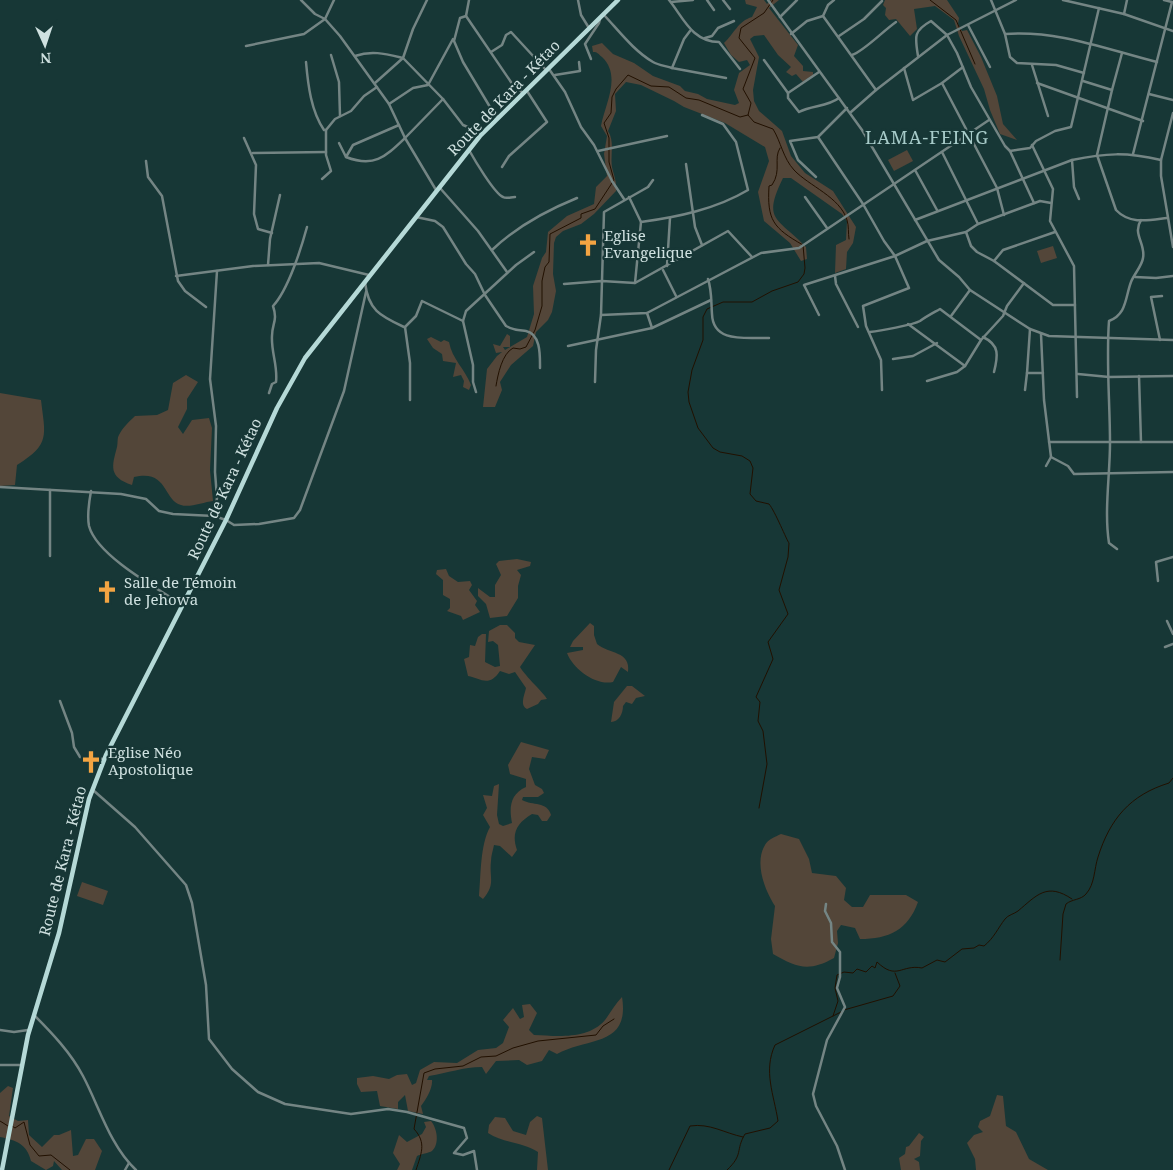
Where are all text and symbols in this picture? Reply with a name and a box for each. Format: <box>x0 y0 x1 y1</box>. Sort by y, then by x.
north arrow <box>20 20 70 70</box>
street label: Route de Kara - Kétao <box>443 35 564 159</box>
text: N <box>40 49 52 68</box>
district label: LAMA-FEING <box>865 125 989 149</box>
place label: Eglise Evangelique <box>604 225 692 262</box>
church icon: Eglise Evangelique <box>575 232 601 258</box>
street label: Route de Kara - Kétao <box>183 415 266 562</box>
place label: Salle de Témoin de Jehowa <box>124 572 237 609</box>
church icon: Salle de Témoin de Jehowa <box>94 579 120 605</box>
place label: Eglise Néo Apostolique <box>108 742 193 779</box>
church icon: Eglise Néo Apostolique <box>78 749 104 775</box>
street label: Route de Kara - Kétao <box>34 784 90 938</box>

